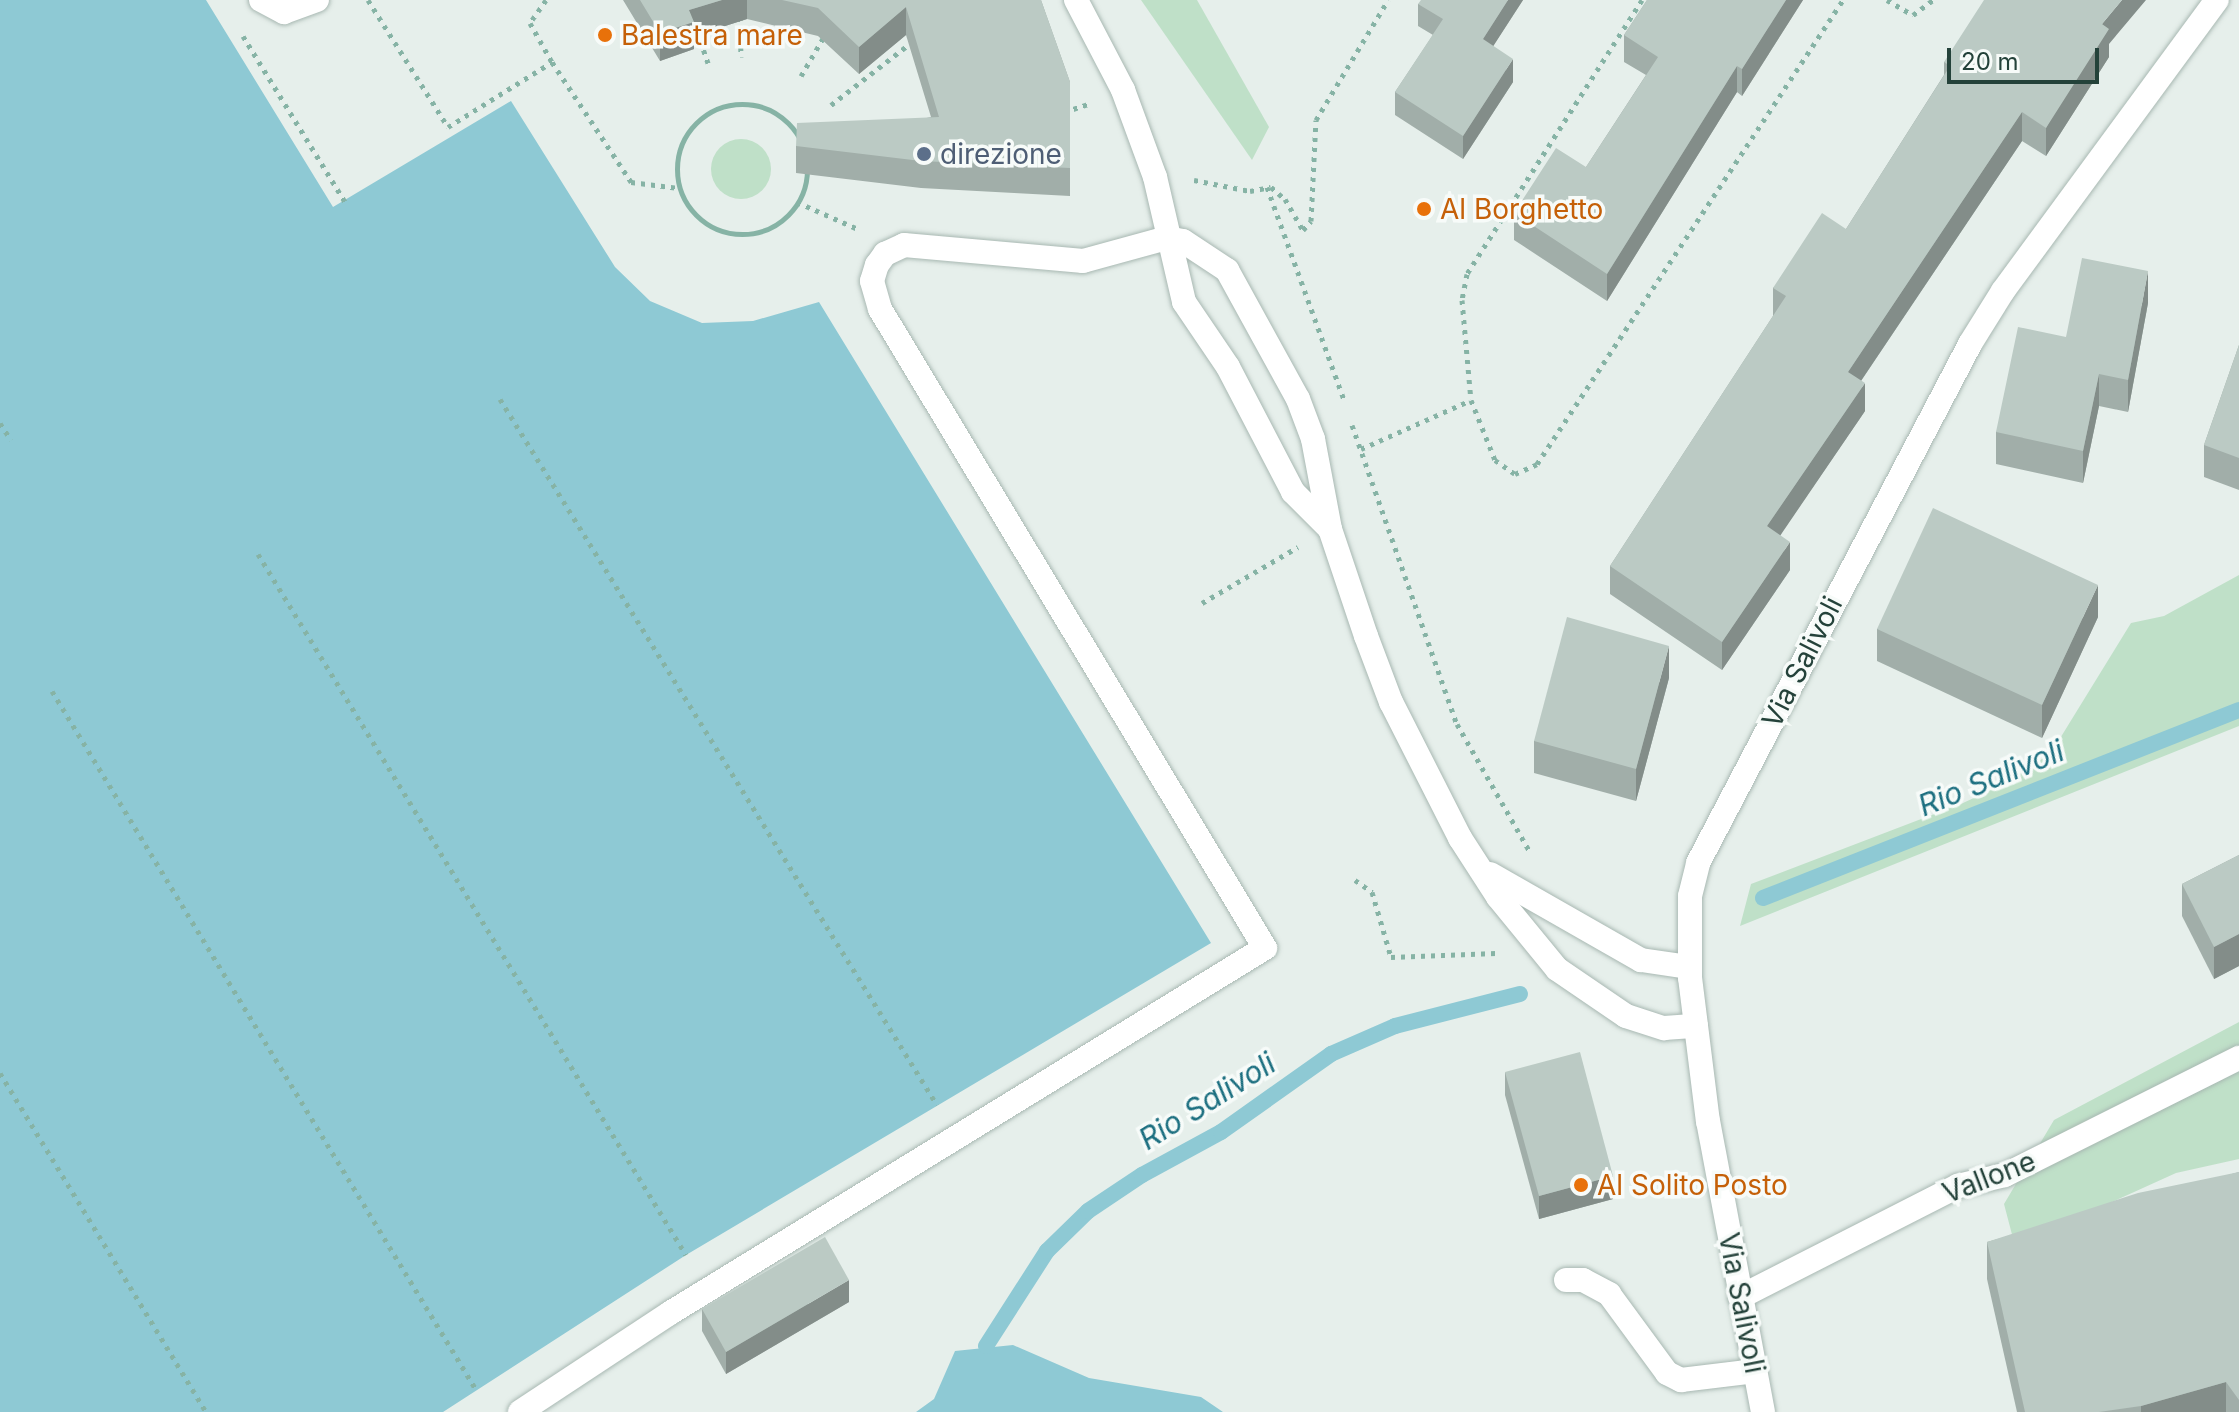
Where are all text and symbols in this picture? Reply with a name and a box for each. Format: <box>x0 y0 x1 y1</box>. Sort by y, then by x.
place label: Balestra mare <box>621 18 803 52</box>
marker: Balestra mare <box>596 26 614 44</box>
scale bar <box>1951 32 2103 82</box>
text: 20 m <box>1961 47 2019 76</box>
place label: direzione <box>940 137 1062 171</box>
marker: direzione <box>915 145 933 163</box>
place label: Al Borghetto <box>1440 192 1603 226</box>
marker: Al Borghetto <box>1415 200 1433 218</box>
street label: Via Salivoli <box>1755 591 1849 733</box>
water label: Rio Salivoli <box>1913 732 2069 824</box>
water label: Rio Salivoli <box>1132 1045 1282 1157</box>
street label: Vallone <box>1938 1144 2040 1210</box>
place label: Al Solito Posto <box>1597 1168 1788 1202</box>
marker: Al Solito Posto <box>1572 1176 1590 1194</box>
street label: Via Salivoli <box>1712 1230 1772 1376</box>

